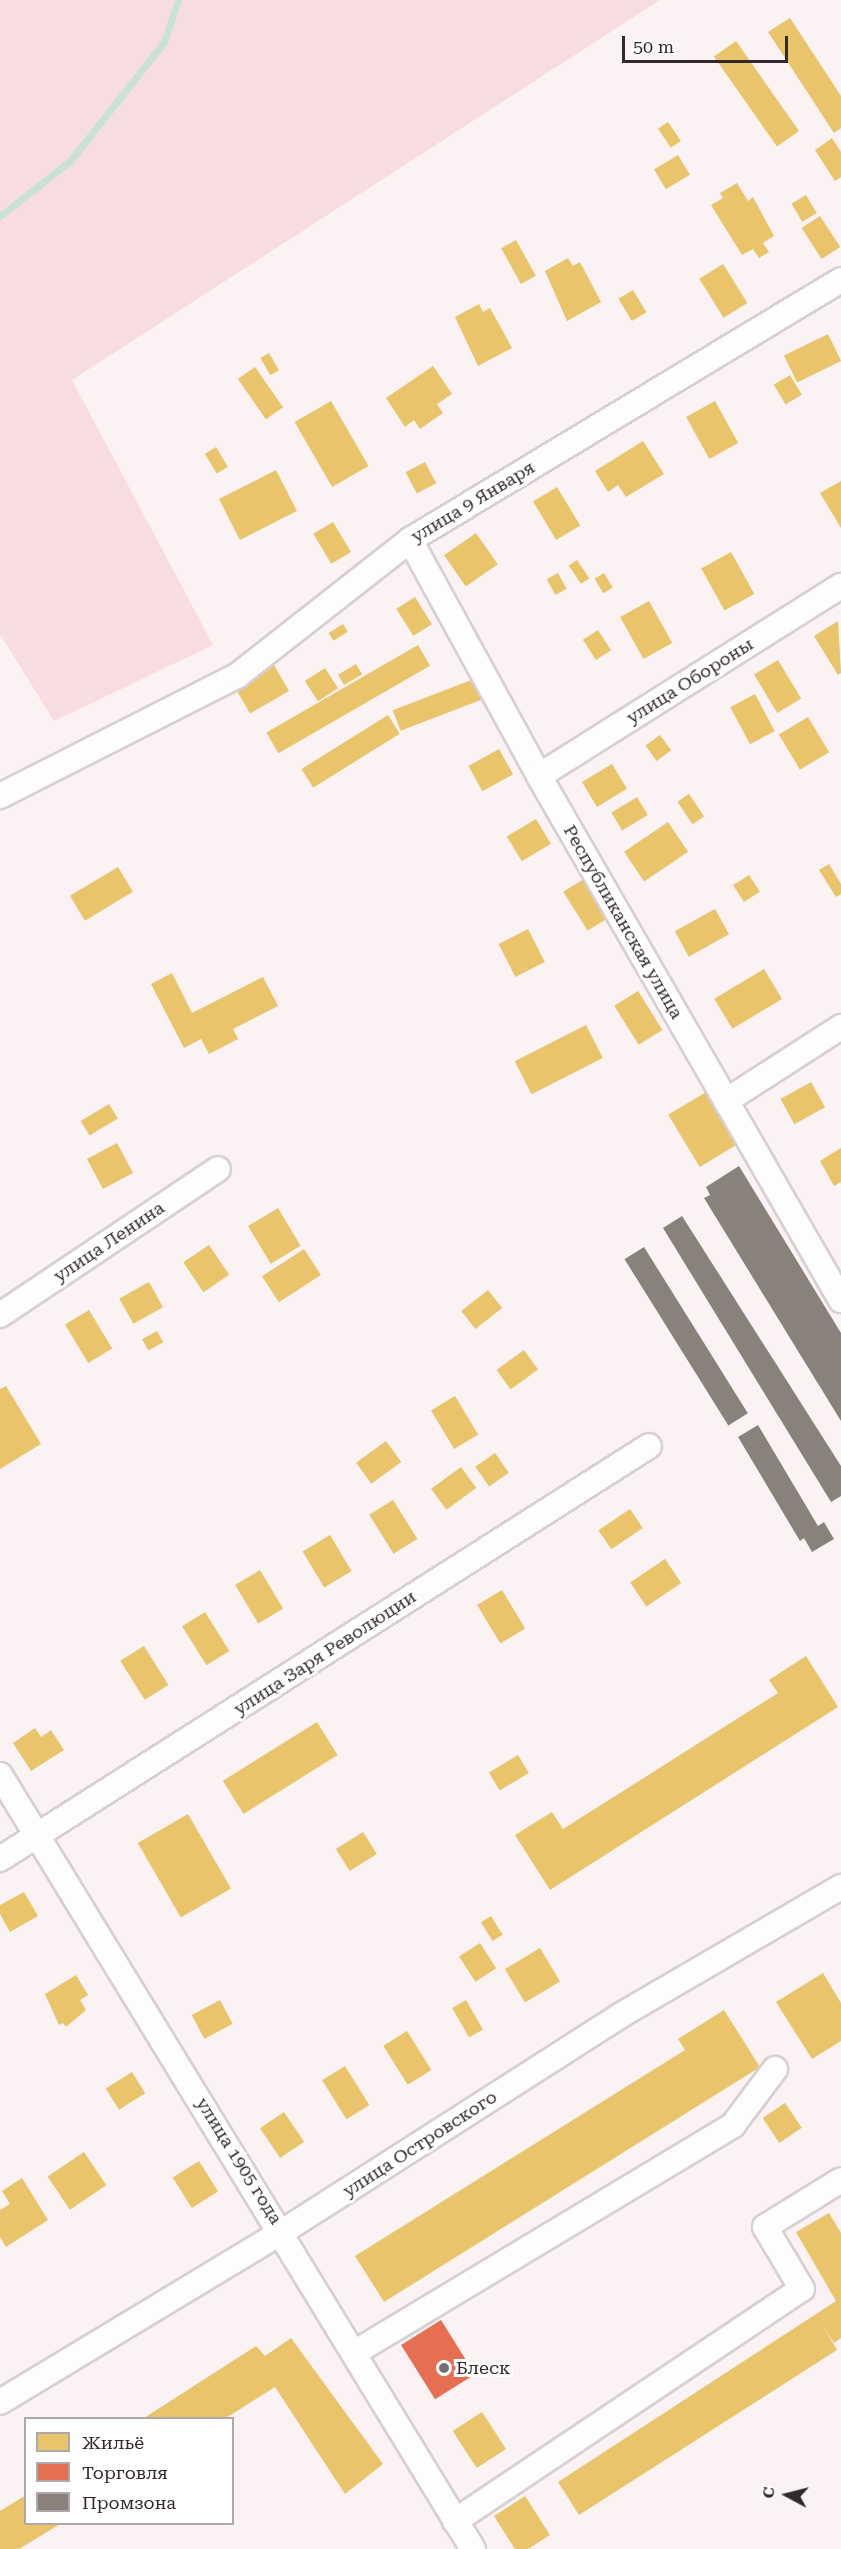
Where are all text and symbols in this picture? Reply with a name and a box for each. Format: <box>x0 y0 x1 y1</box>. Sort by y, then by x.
scale bar <box>625 24 792 62</box>
text: 50 m <box>633 36 674 57</box>
street label: улица 9 Января <box>407 457 539 547</box>
street label: улица Обороны <box>623 633 757 729</box>
street label: Республиканская улица <box>559 821 687 1023</box>
street label: улица Ленина <box>50 1197 168 1287</box>
street label: улица Заря Революции <box>230 1586 420 1720</box>
street label: улица Островского <box>339 2086 501 2202</box>
street label: улица 1905 года <box>191 2094 287 2228</box>
place label: Блеск <box>456 2357 510 2379</box>
marker: Блеск <box>437 2361 451 2375</box>
legend <box>24 2417 234 2525</box>
text: Жильё <box>82 2432 144 2453</box>
text: Торговля <box>82 2462 168 2483</box>
north arrow <box>757 2465 817 2525</box>
text: С <box>759 2486 779 2499</box>
text: Промзона <box>82 2492 176 2513</box>

